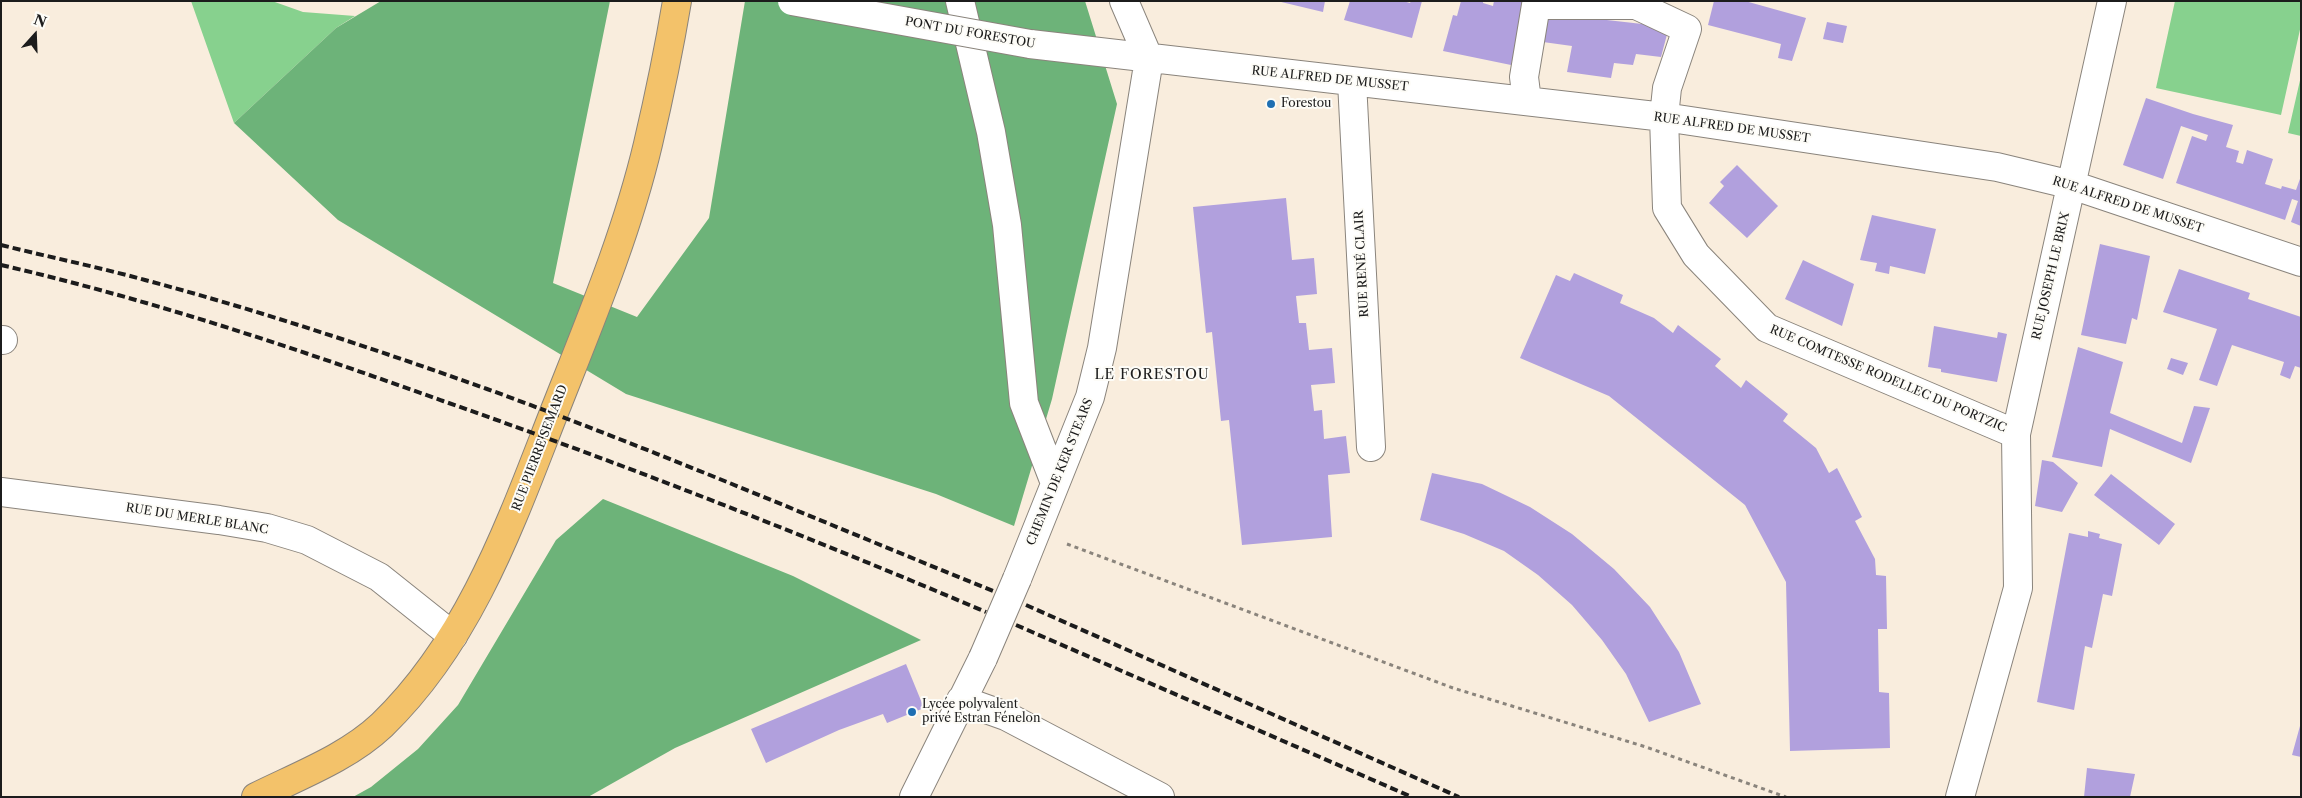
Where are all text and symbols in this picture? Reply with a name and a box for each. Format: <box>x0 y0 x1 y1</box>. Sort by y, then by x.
north arrow <box>10 10 60 60</box>
text: N <box>31 10 49 31</box>
street label: PONT DU FORESTOU <box>904 14 1036 52</box>
street label: RUE ALFRED DE MUSSET <box>1251 64 1409 94</box>
place label: Forestou <box>1281 97 1331 111</box>
marker: Forestou <box>1265 98 1277 110</box>
street label: RUE ALFRED DE MUSSET <box>1653 110 1811 146</box>
street label: RUE ALFRED DE MUSSET <box>2051 174 2205 236</box>
street label: RUE RENÉ CLAIR <box>1352 210 1372 318</box>
street label: RUE JOSEPH LE BRIX <box>2029 211 2073 341</box>
street label: RUE COMTESSE RODELLEC DU PORTZIC <box>1768 322 2008 436</box>
district label: LE FORESTOU <box>1093 367 1211 383</box>
street label: RUE PIERRE SEMARD <box>509 383 571 513</box>
street label: CHEMIN DE KER STEARS <box>1024 396 1096 548</box>
street label: RUE DU MERLE BLANC <box>125 501 269 537</box>
place label: Lycée polyvalent privé Estran Fénelon <box>922 698 1040 726</box>
marker: Lycée polyvalent privé Estran Fénelon <box>906 706 918 718</box>

